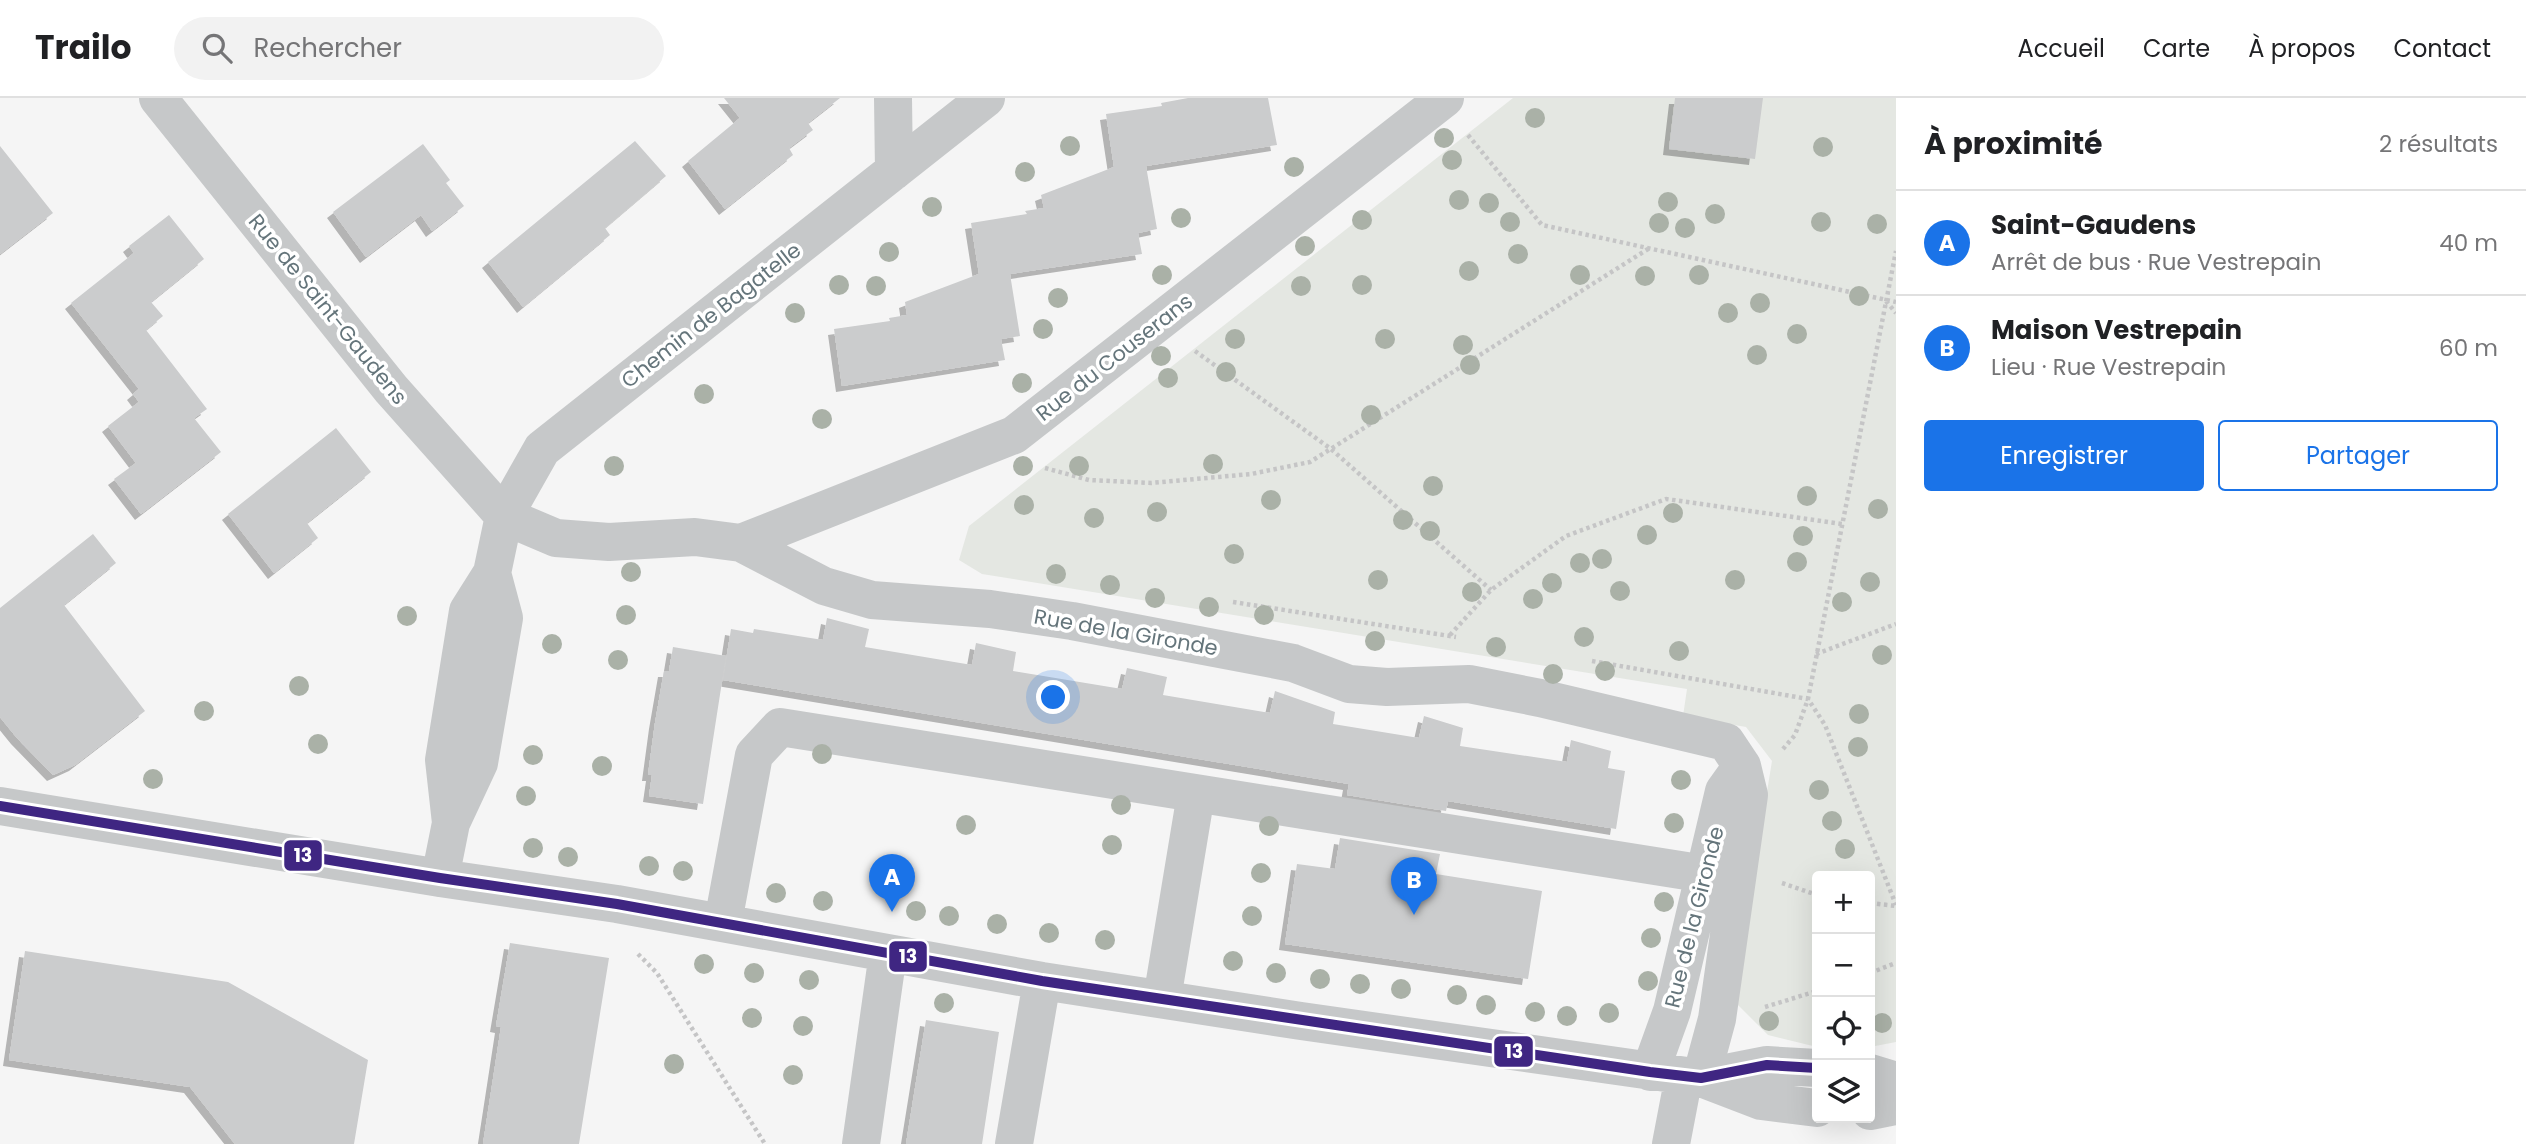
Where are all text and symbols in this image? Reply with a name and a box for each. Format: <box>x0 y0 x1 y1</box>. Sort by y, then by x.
search box <box>174 17 664 80</box>
text: Trailo <box>35 24 132 71</box>
icon: search <box>198 29 236 67</box>
text: Rechercher <box>254 30 402 66</box>
text: Accueil <box>2018 32 2105 65</box>
text: Carte <box>2143 32 2210 65</box>
text: À propos <box>2248 32 2355 65</box>
text: Contact <box>2393 32 2491 65</box>
text: À proximité <box>1924 122 2103 165</box>
text: 2 résultats <box>2379 128 2498 160</box>
text: Saint-Gaudens <box>1991 207 2196 243</box>
street label: Rue de Saint-Gaudens <box>242 208 414 410</box>
text: A <box>1939 227 1955 259</box>
text: 40 m <box>2439 227 2498 259</box>
street label: Chemin de Bagatelle <box>615 236 807 394</box>
text: Arrêt de bus · Rue Vestrepain <box>1991 246 2321 278</box>
street label: Rue du Couserans <box>1030 287 1198 427</box>
text: Maison Vestrepain <box>1991 312 2242 348</box>
text: B <box>1939 332 1955 364</box>
text: 60 m <box>2439 332 2498 364</box>
text: Lieu · Rue Vestrepain <box>1991 351 2226 383</box>
button: Enregistrer <box>1924 420 2204 491</box>
button: Partager <box>2218 420 2498 491</box>
street label: Rue de la Gironde <box>1032 602 1220 662</box>
your location <box>1036 680 1070 714</box>
street label: Rue de la Gironde <box>1657 823 1731 1011</box>
line badge: 13 <box>283 839 323 872</box>
text: 13 <box>294 842 312 869</box>
pin: A <box>869 854 915 912</box>
pin: B <box>1391 857 1437 915</box>
map controls <box>1812 871 1875 1123</box>
button: + <box>1812 871 1875 934</box>
button: − <box>1812 934 1875 997</box>
line badge: 13 <box>888 940 928 973</box>
text: 13 <box>899 943 917 970</box>
button: locate <box>1812 997 1875 1060</box>
line badge: 13 <box>1493 1035 1534 1068</box>
text: 13 <box>1505 1038 1523 1065</box>
button: layers <box>1812 1060 1875 1123</box>

